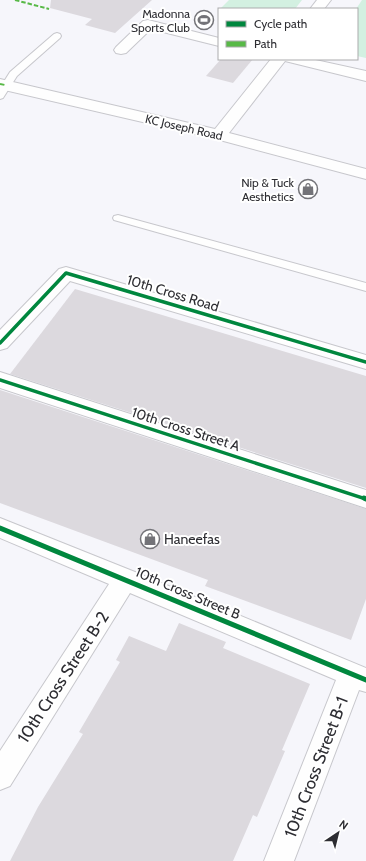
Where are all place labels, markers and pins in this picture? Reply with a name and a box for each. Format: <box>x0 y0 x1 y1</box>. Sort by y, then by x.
place label: Madonna Sports Club <box>131 6 190 35</box>
sports icon: Madonna Sports Club <box>193 9 215 31</box>
place label: Nip & Tuck Aesthetics <box>241 175 295 204</box>
shop icon: Nip & Tuck Aesthetics <box>297 178 319 200</box>
shop icon: Haneefas <box>139 528 161 550</box>
place label: Haneefas <box>164 530 220 548</box>

